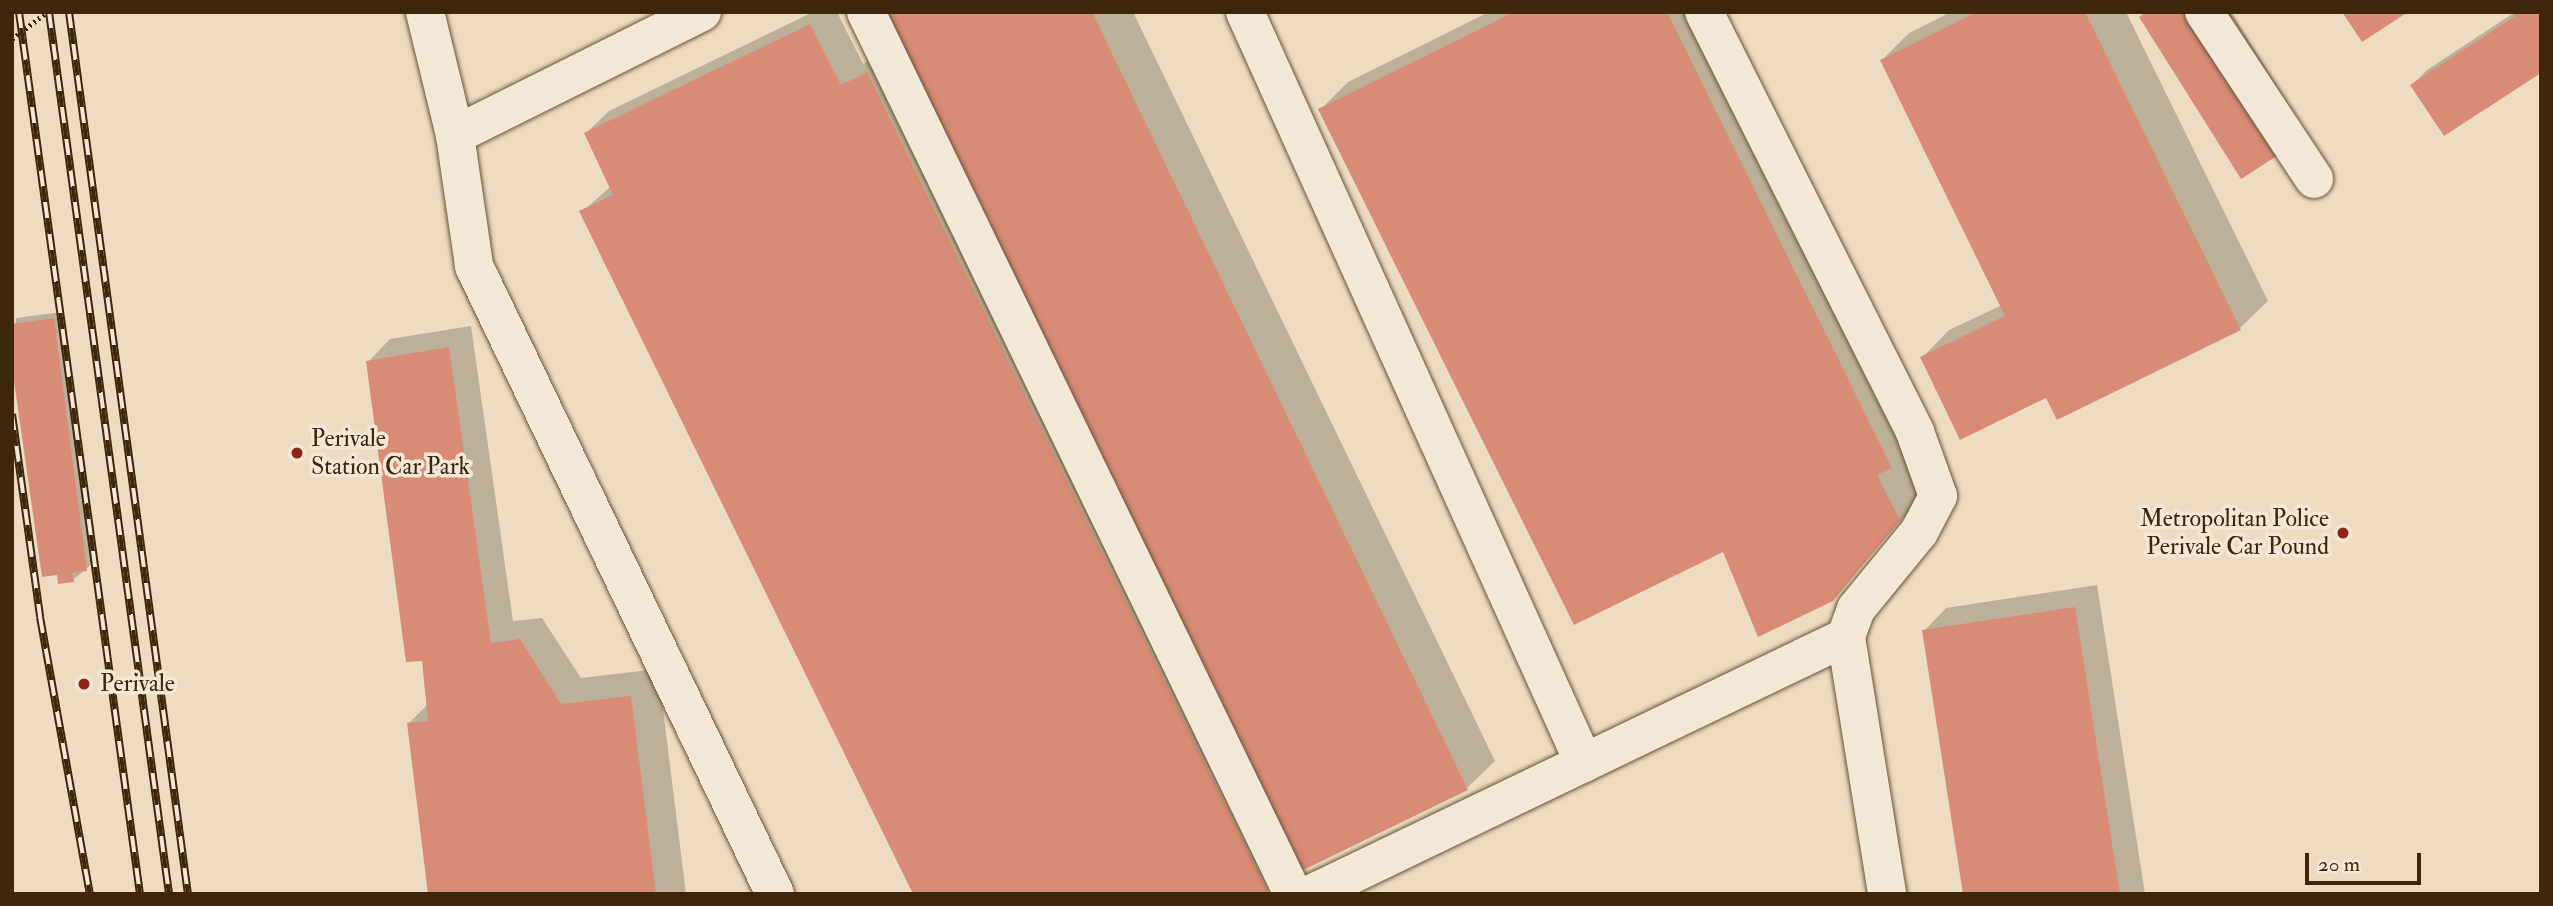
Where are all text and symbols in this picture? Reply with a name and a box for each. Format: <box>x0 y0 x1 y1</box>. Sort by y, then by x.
place label: Perivale Station Car Park <box>311 425 470 481</box>
marker: Perivale Station Car Park <box>289 445 305 461</box>
place label: Metropolitan Police Perivale Car Pound <box>2140 505 2329 561</box>
marker: Metropolitan Police Perivale Car Pound <box>2335 525 2351 541</box>
place label: Perivale <box>100 670 175 698</box>
marker: Perivale <box>74 674 94 694</box>
scale bar <box>2308 839 2424 883</box>
text: 20 m <box>2318 851 2360 878</box>

